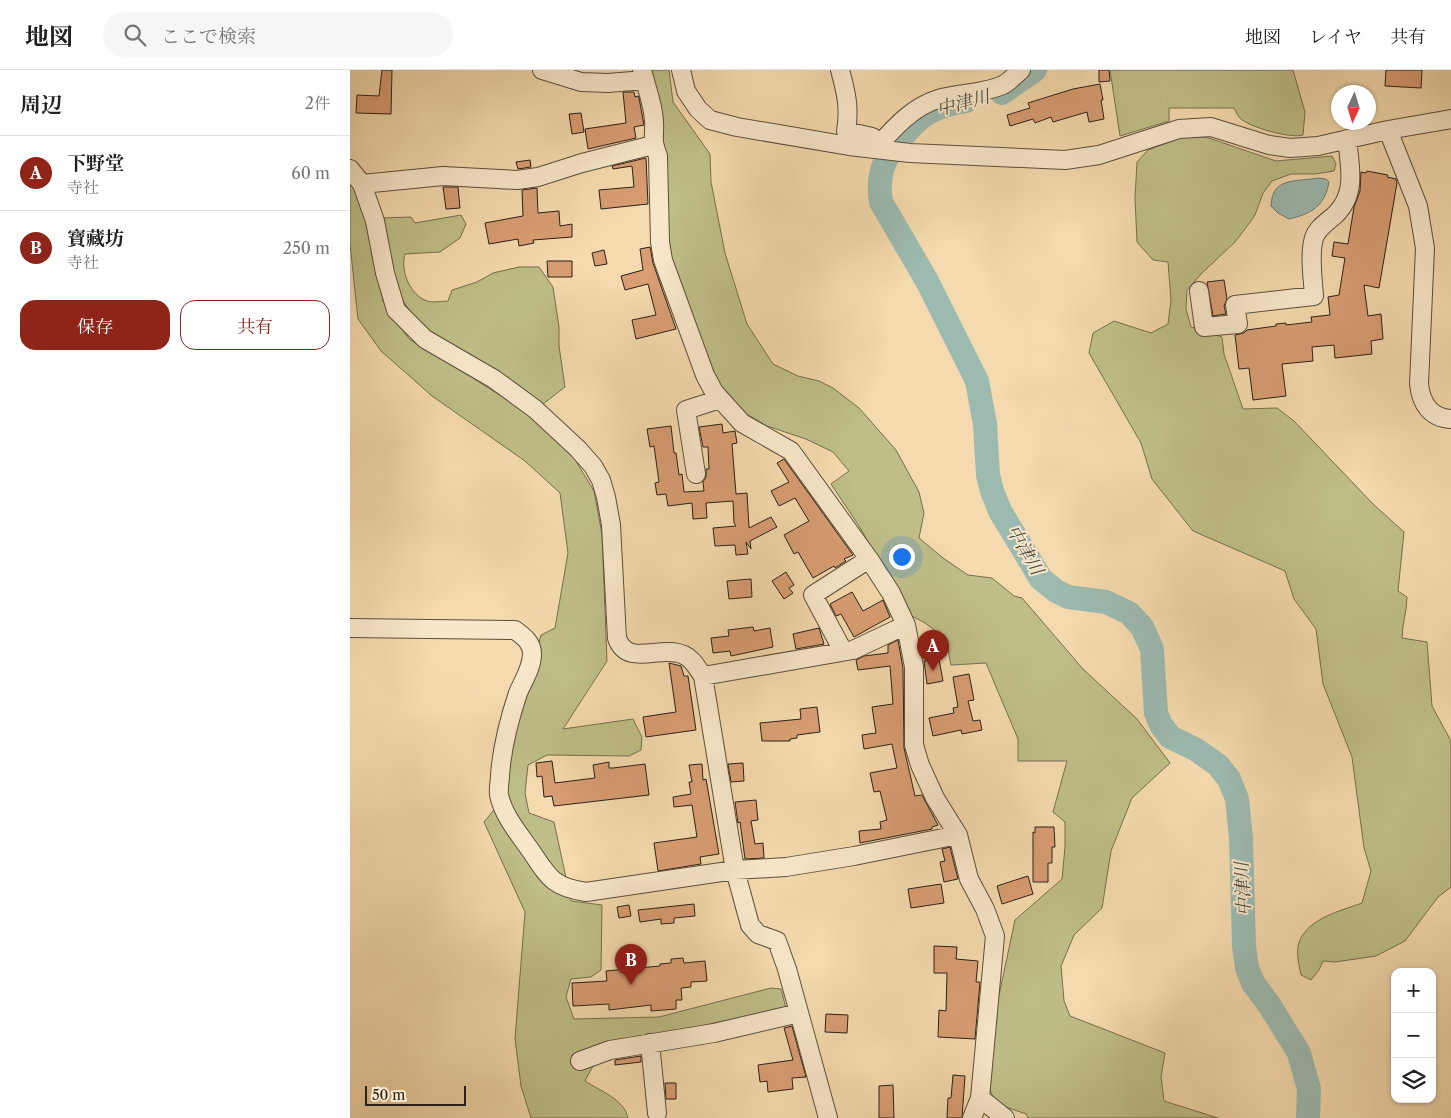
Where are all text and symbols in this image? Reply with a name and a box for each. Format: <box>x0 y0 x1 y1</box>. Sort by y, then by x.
search box <box>103 12 453 57</box>
icon: search <box>121 21 149 49</box>
text: 地図 <box>25 22 73 51</box>
text: ここで検索 <box>161 25 256 48</box>
text: 地図 <box>1245 26 1281 48</box>
text: レイヤ <box>1309 26 1362 48</box>
text: 共有 <box>1390 26 1426 48</box>
water label: 中津川 <box>934 85 994 121</box>
north arrow <box>1331 85 1376 130</box>
text: 周辺 <box>20 92 62 117</box>
text: 2件 <box>305 93 330 113</box>
text: 下野堂 <box>67 152 124 175</box>
text: A <box>30 163 42 183</box>
text: 60 m <box>291 163 330 183</box>
text: 寺社 <box>67 177 99 197</box>
text: 寶藏坊 <box>67 227 124 250</box>
text: B <box>30 238 42 258</box>
text: 250 m <box>283 238 330 258</box>
text: 寺社 <box>67 252 99 272</box>
button: 保存 <box>20 300 170 350</box>
button: 共有 <box>180 300 330 350</box>
water label: 中津川 <box>1002 521 1049 581</box>
your location <box>889 544 915 570</box>
pin: A <box>917 630 949 671</box>
water label: 中津川 <box>1230 859 1255 917</box>
pin: B <box>615 944 647 985</box>
map controls <box>1391 968 1436 1103</box>
button: + <box>1391 968 1436 1013</box>
button: − <box>1391 1013 1436 1058</box>
button: layers <box>1391 1058 1436 1103</box>
scale bar <box>365 1083 466 1106</box>
text: 50 m <box>372 1086 405 1104</box>

